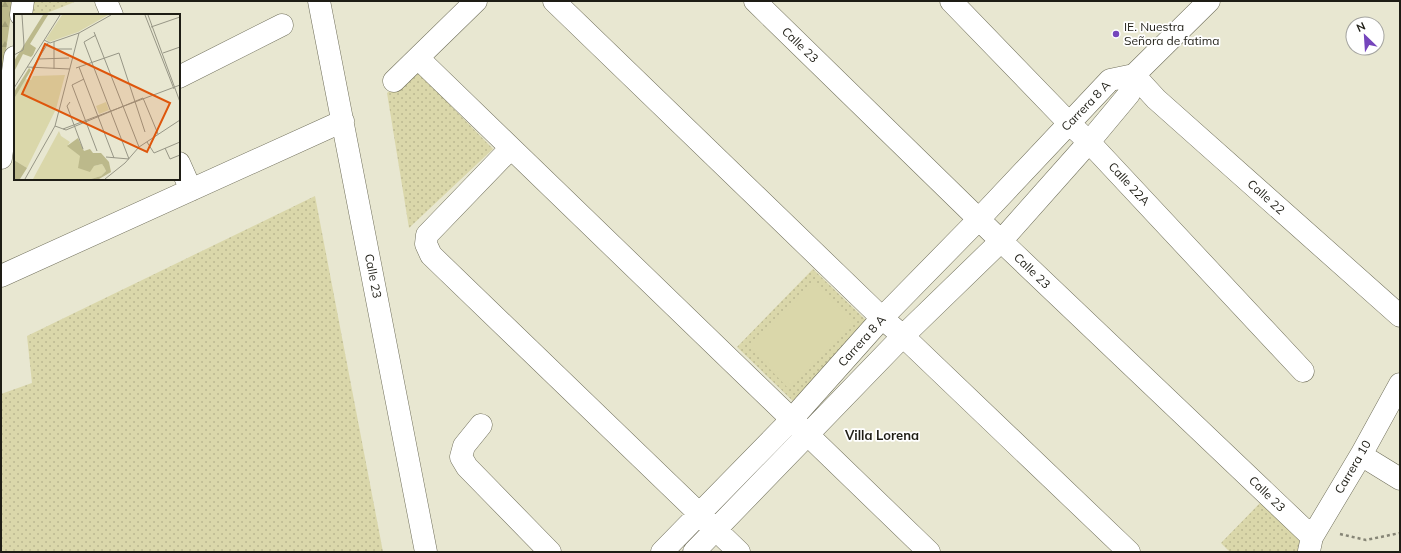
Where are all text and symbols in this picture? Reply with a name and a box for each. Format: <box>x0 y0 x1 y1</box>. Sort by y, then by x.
inset map <box>14 14 180 180</box>
north arrow <box>1345 16 1385 56</box>
place label: IE. Nuestra Señora de fatima <box>1124 19 1219 48</box>
text: N <box>1354 19 1367 35</box>
street label: Calle 23 <box>779 24 822 66</box>
marker: IE. Nuestra Señora de fatima <box>1111 29 1121 39</box>
street label: Carrera 8 A <box>1058 77 1113 134</box>
street label: Calle 22A <box>1106 159 1153 209</box>
street label: Calle 22 <box>1245 176 1288 217</box>
street label: Calle 23 <box>1011 250 1054 292</box>
street label: Calle 23 <box>362 252 385 299</box>
street label: Carrera 8 A <box>835 312 889 370</box>
district label: Villa Lorena <box>844 427 919 443</box>
street label: Carrera 10 <box>1331 437 1374 496</box>
street label: Calle 23 <box>1246 473 1289 515</box>

